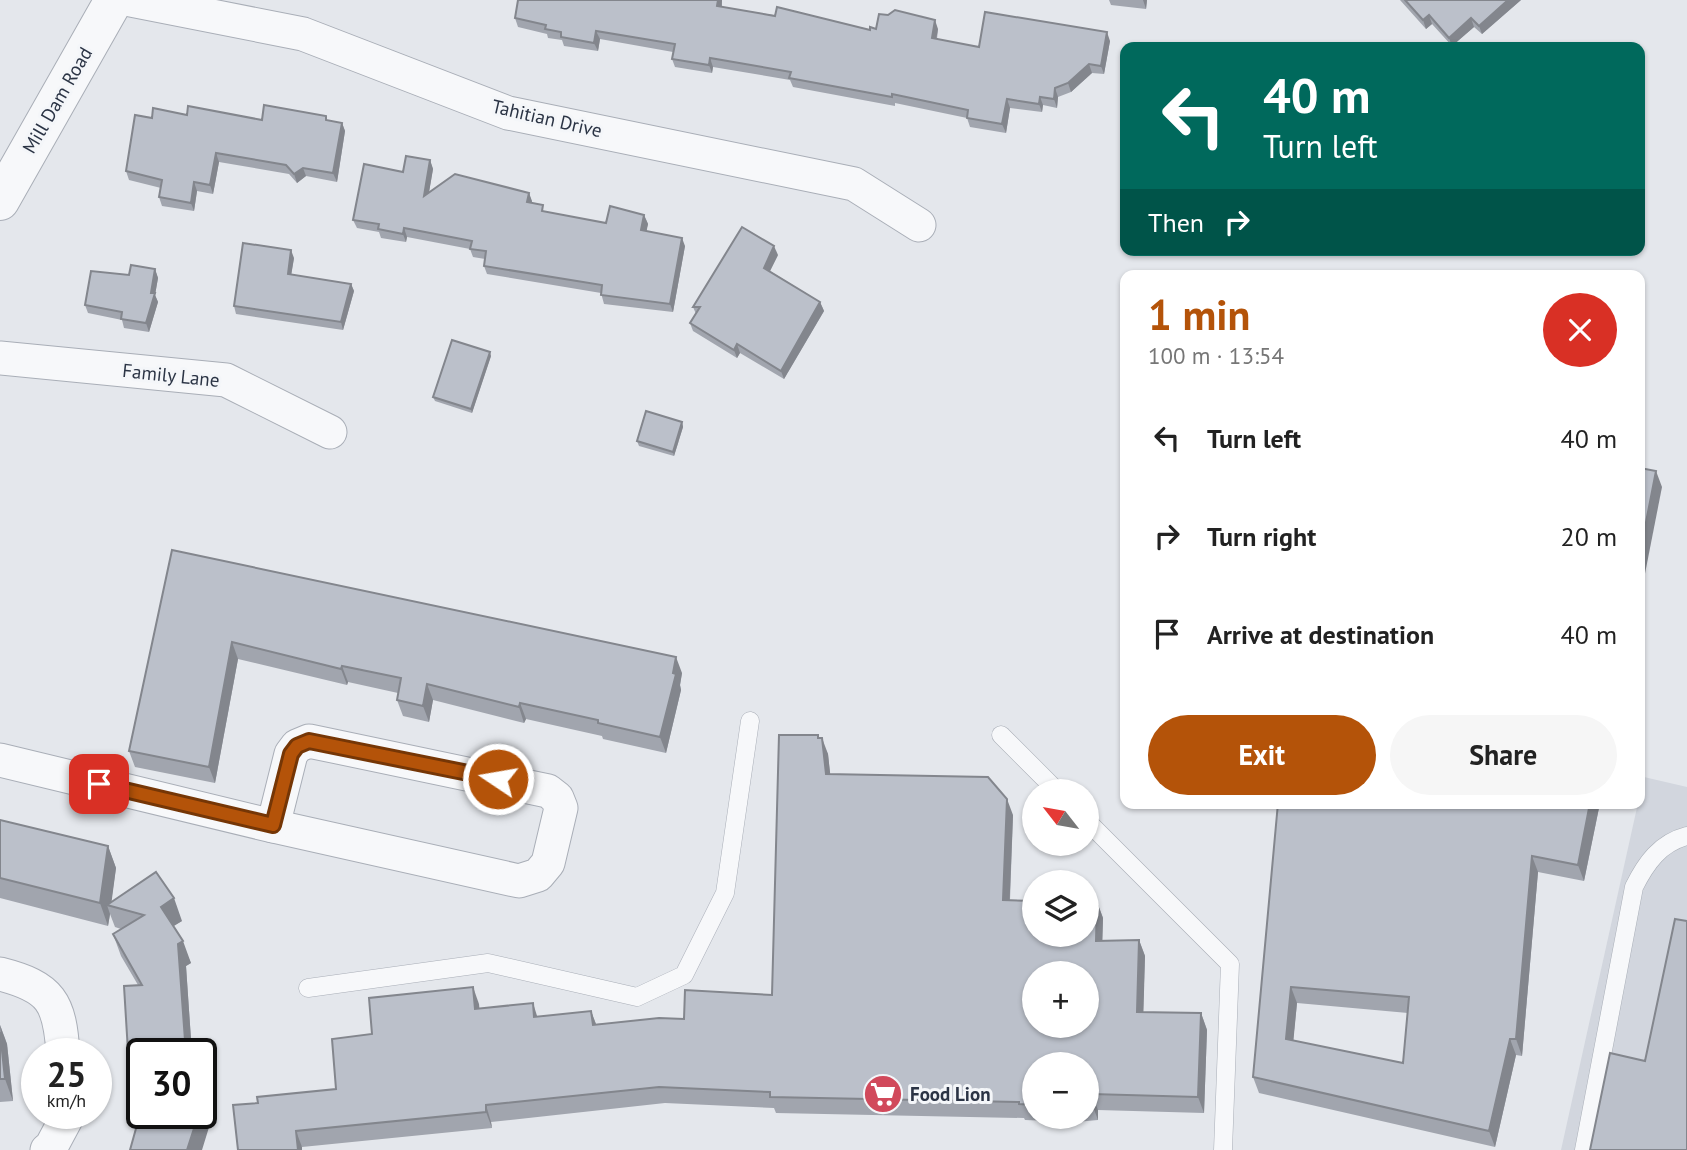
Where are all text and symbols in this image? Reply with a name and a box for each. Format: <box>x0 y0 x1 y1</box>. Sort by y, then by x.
street label: Mill Dam Road <box>17 43 97 157</box>
text: 40 m <box>1263 63 1370 127</box>
icon: left <box>1148 70 1239 161</box>
street label: Tahitian Drive <box>490 94 604 142</box>
text: Turn left <box>1263 125 1378 167</box>
icon: right <box>1218 203 1256 241</box>
text: Then <box>1148 206 1204 239</box>
text: 1 min <box>1148 287 1250 342</box>
button: close <box>1543 293 1617 367</box>
text: 100 m · 13:54 <box>1148 341 1284 370</box>
street label: Family Lane <box>121 358 221 392</box>
icon: left <box>1148 419 1186 457</box>
text: Turn left <box>1207 422 1301 455</box>
text: 40 m <box>1561 422 1617 455</box>
icon: right <box>1148 517 1186 555</box>
text: Turn right <box>1207 520 1316 553</box>
text: 20 m <box>1561 520 1617 553</box>
icon: arrive <box>1148 615 1186 653</box>
text: Arrive at destination <box>1207 618 1434 651</box>
text: 40 m <box>1561 618 1617 651</box>
button: Exit <box>1148 715 1376 795</box>
button: Share <box>1390 715 1617 795</box>
position arrow <box>461 742 535 816</box>
pin <box>69 754 129 814</box>
icon: arrive <box>80 765 118 803</box>
north arrow <box>1022 779 1099 856</box>
map controls <box>1022 779 1099 1129</box>
button: layers <box>1022 870 1099 947</box>
button: + <box>1022 961 1099 1038</box>
speed limit sign: 30 <box>126 1038 217 1129</box>
text: 25 <box>47 1051 86 1097</box>
button: − <box>1022 1052 1099 1129</box>
supermarket icon: Food Lion <box>862 1073 904 1115</box>
place label: Food Lion <box>910 1082 991 1106</box>
text: km/h <box>47 1089 86 1112</box>

